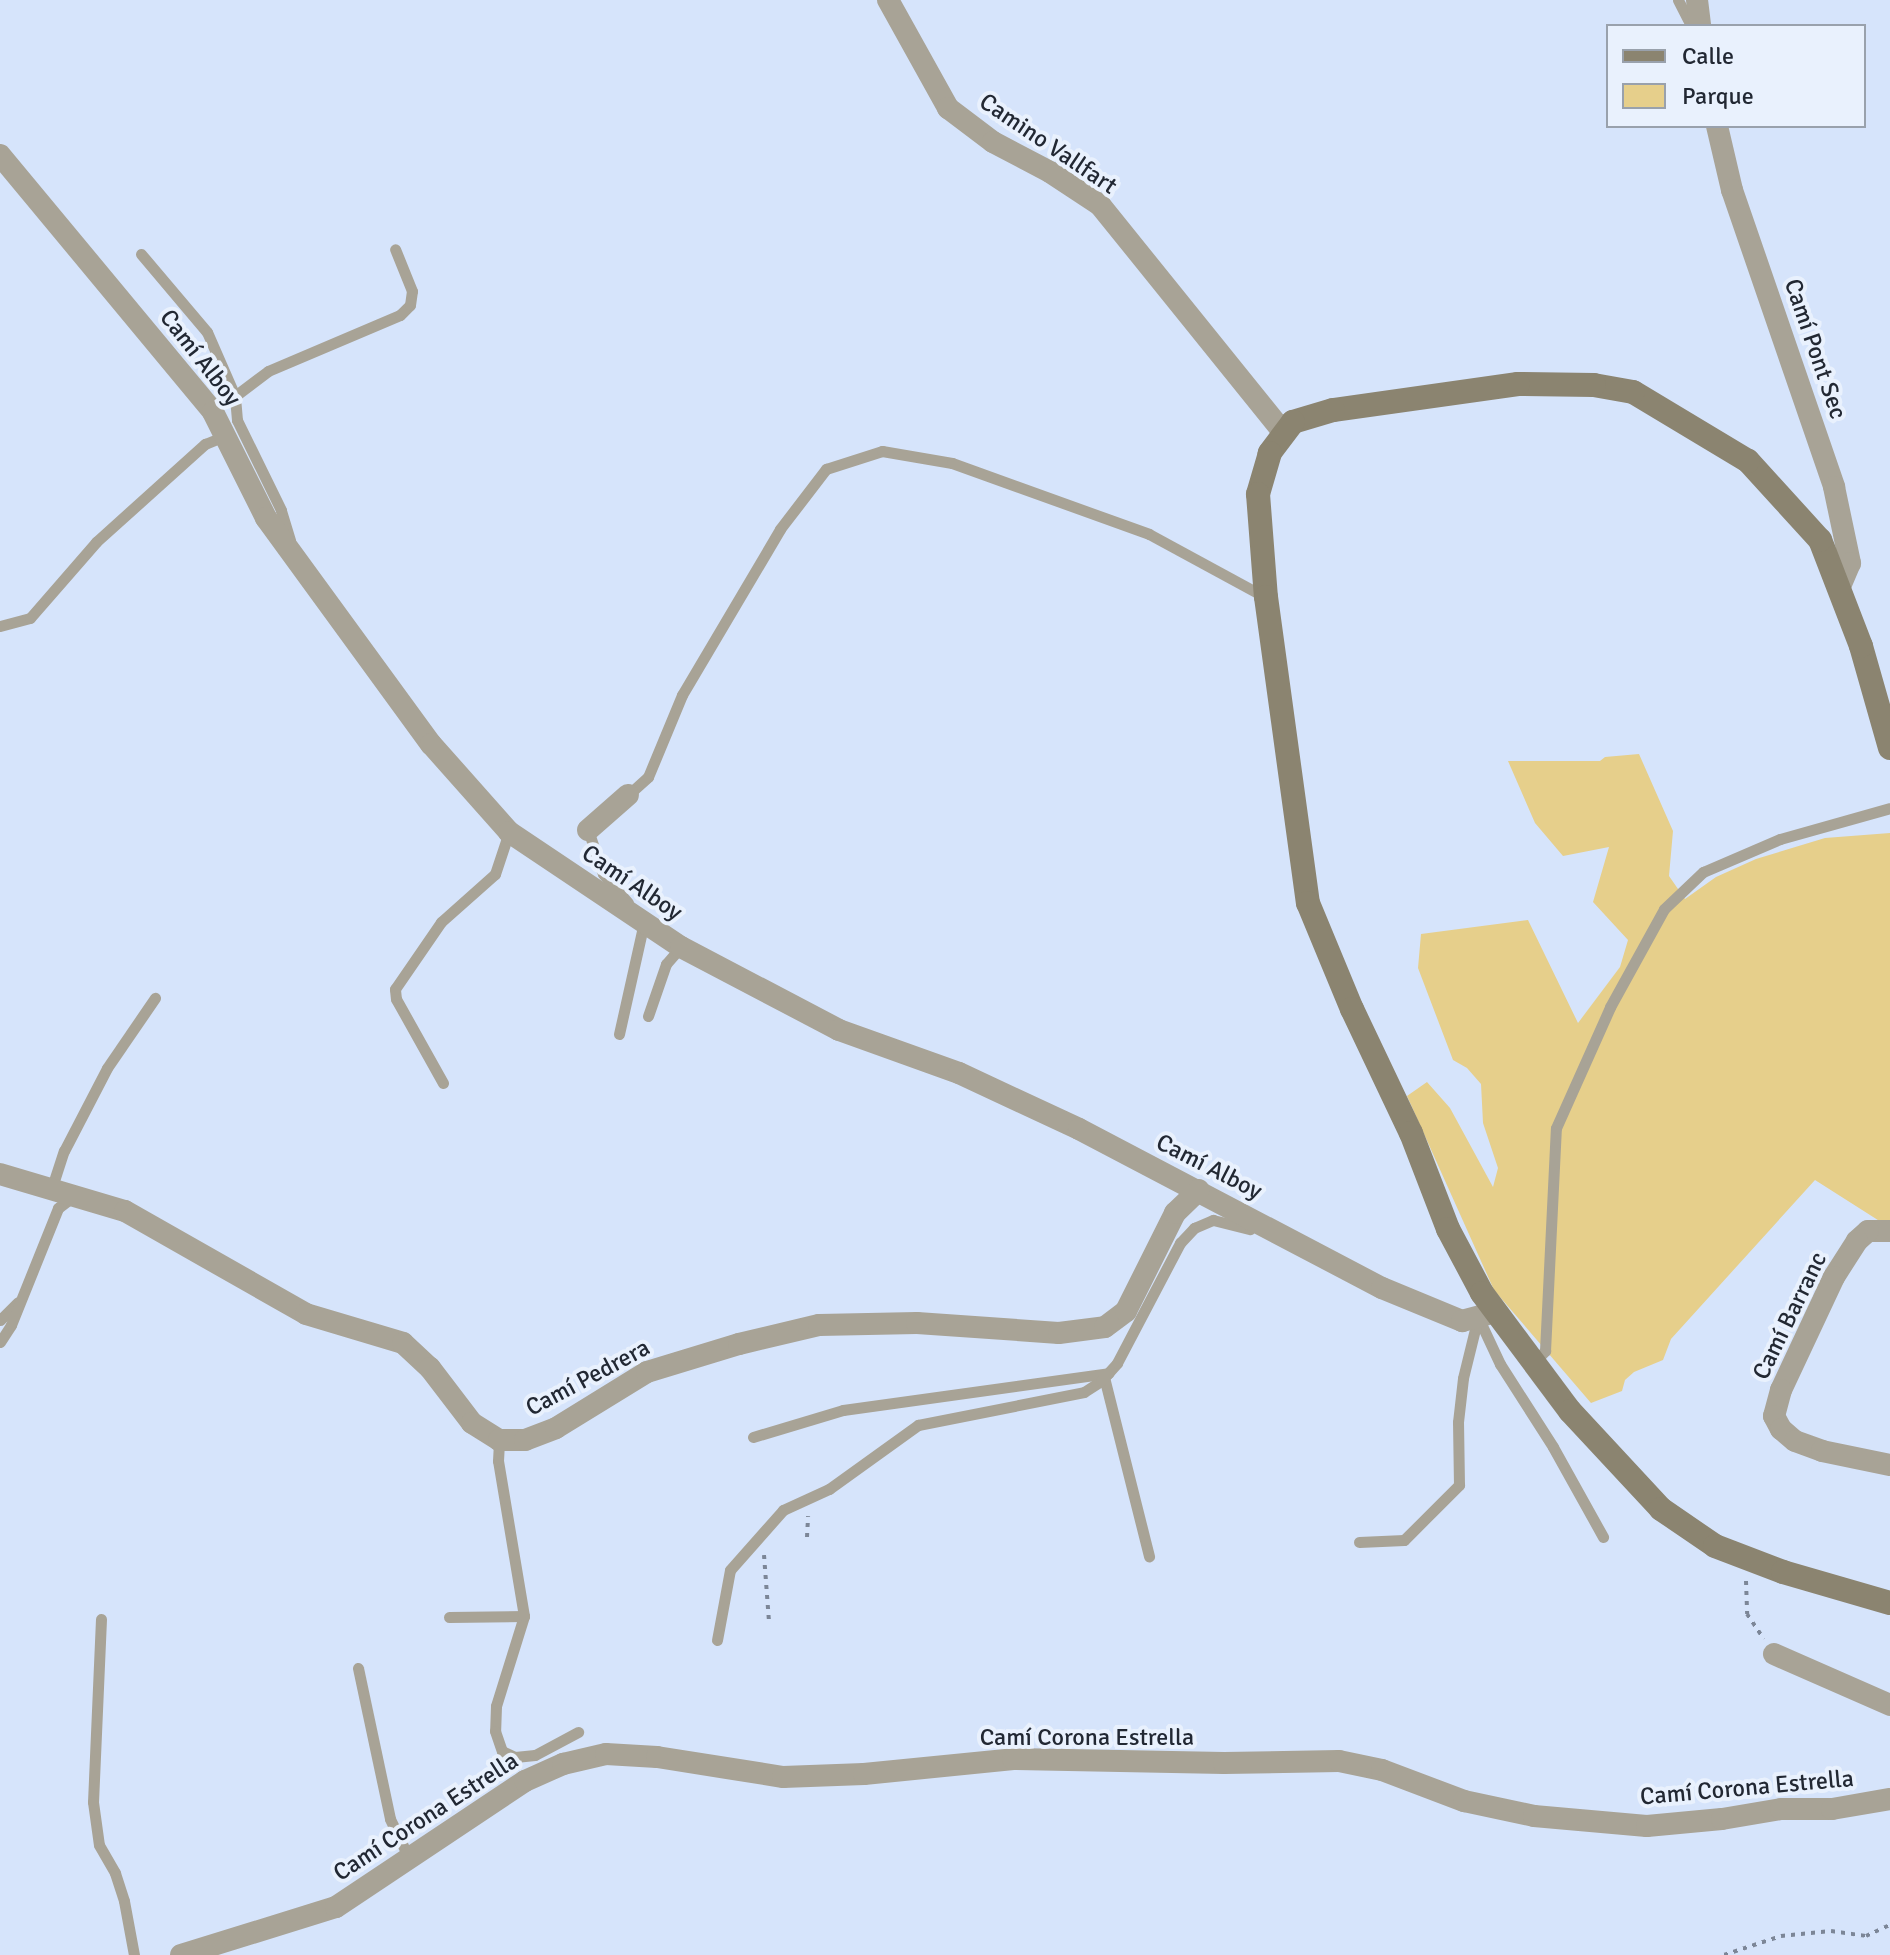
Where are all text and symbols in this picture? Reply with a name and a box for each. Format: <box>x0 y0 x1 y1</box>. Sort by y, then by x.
legend <box>1606 24 1866 128</box>
text: Calle <box>1682 41 1734 71</box>
text: Parque <box>1682 81 1754 111</box>
street label: Camino Vallfart <box>974 87 1122 201</box>
street label: Camí Pont Sec <box>1778 275 1852 423</box>
street label: Camí Alboy <box>153 304 247 412</box>
street label: Camí Alboy <box>576 839 688 927</box>
street label: Camí Alboy <box>1151 1128 1267 1206</box>
street label: Camí Barranc <box>1747 1248 1833 1384</box>
street label: Camí Pedrera <box>521 1333 655 1423</box>
street label: Camí Corona Estrella <box>980 1724 1194 1752</box>
street label: Camí Corona Estrella <box>328 1747 524 1887</box>
street label: Camí Corona Estrella <box>1639 1764 1855 1812</box>

